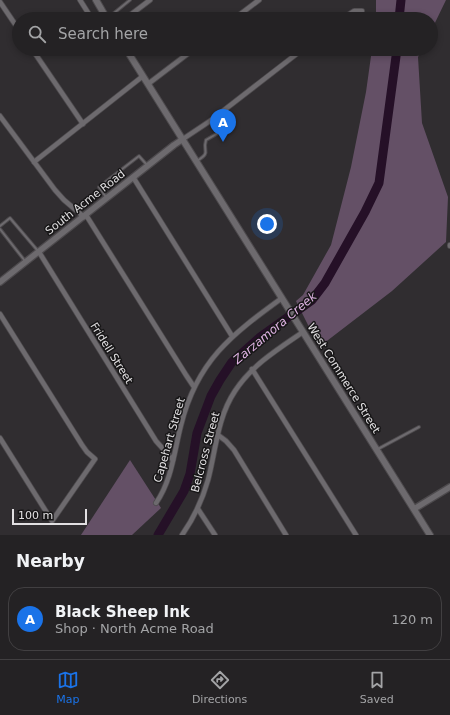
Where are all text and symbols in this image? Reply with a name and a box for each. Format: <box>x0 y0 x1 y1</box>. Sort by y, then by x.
search box <box>12 12 438 56</box>
icon: search <box>26 23 48 45</box>
text: Search here <box>58 25 148 43</box>
pin: A <box>210 109 236 142</box>
street label: South Acme Road <box>43 167 128 238</box>
your location <box>257 214 277 234</box>
water label: Zarzamora Creek <box>230 288 320 368</box>
street label: Fridell Street <box>88 320 136 387</box>
street label: West Commerce Street <box>304 321 383 436</box>
street label: Capehart Street <box>151 396 188 484</box>
street label: Belcross Street <box>188 410 223 494</box>
scale bar <box>12 507 87 526</box>
text: 100 m <box>18 509 53 522</box>
text: Nearby <box>16 551 85 571</box>
text: Black Sheep Ink <box>55 603 190 621</box>
text: A <box>25 612 35 627</box>
text: 120 m <box>391 612 433 627</box>
text: Shop · North Acme Road <box>55 621 214 636</box>
tab: Map <box>56 669 79 706</box>
tab: Directions <box>192 669 247 706</box>
tab: Saved <box>360 669 394 706</box>

